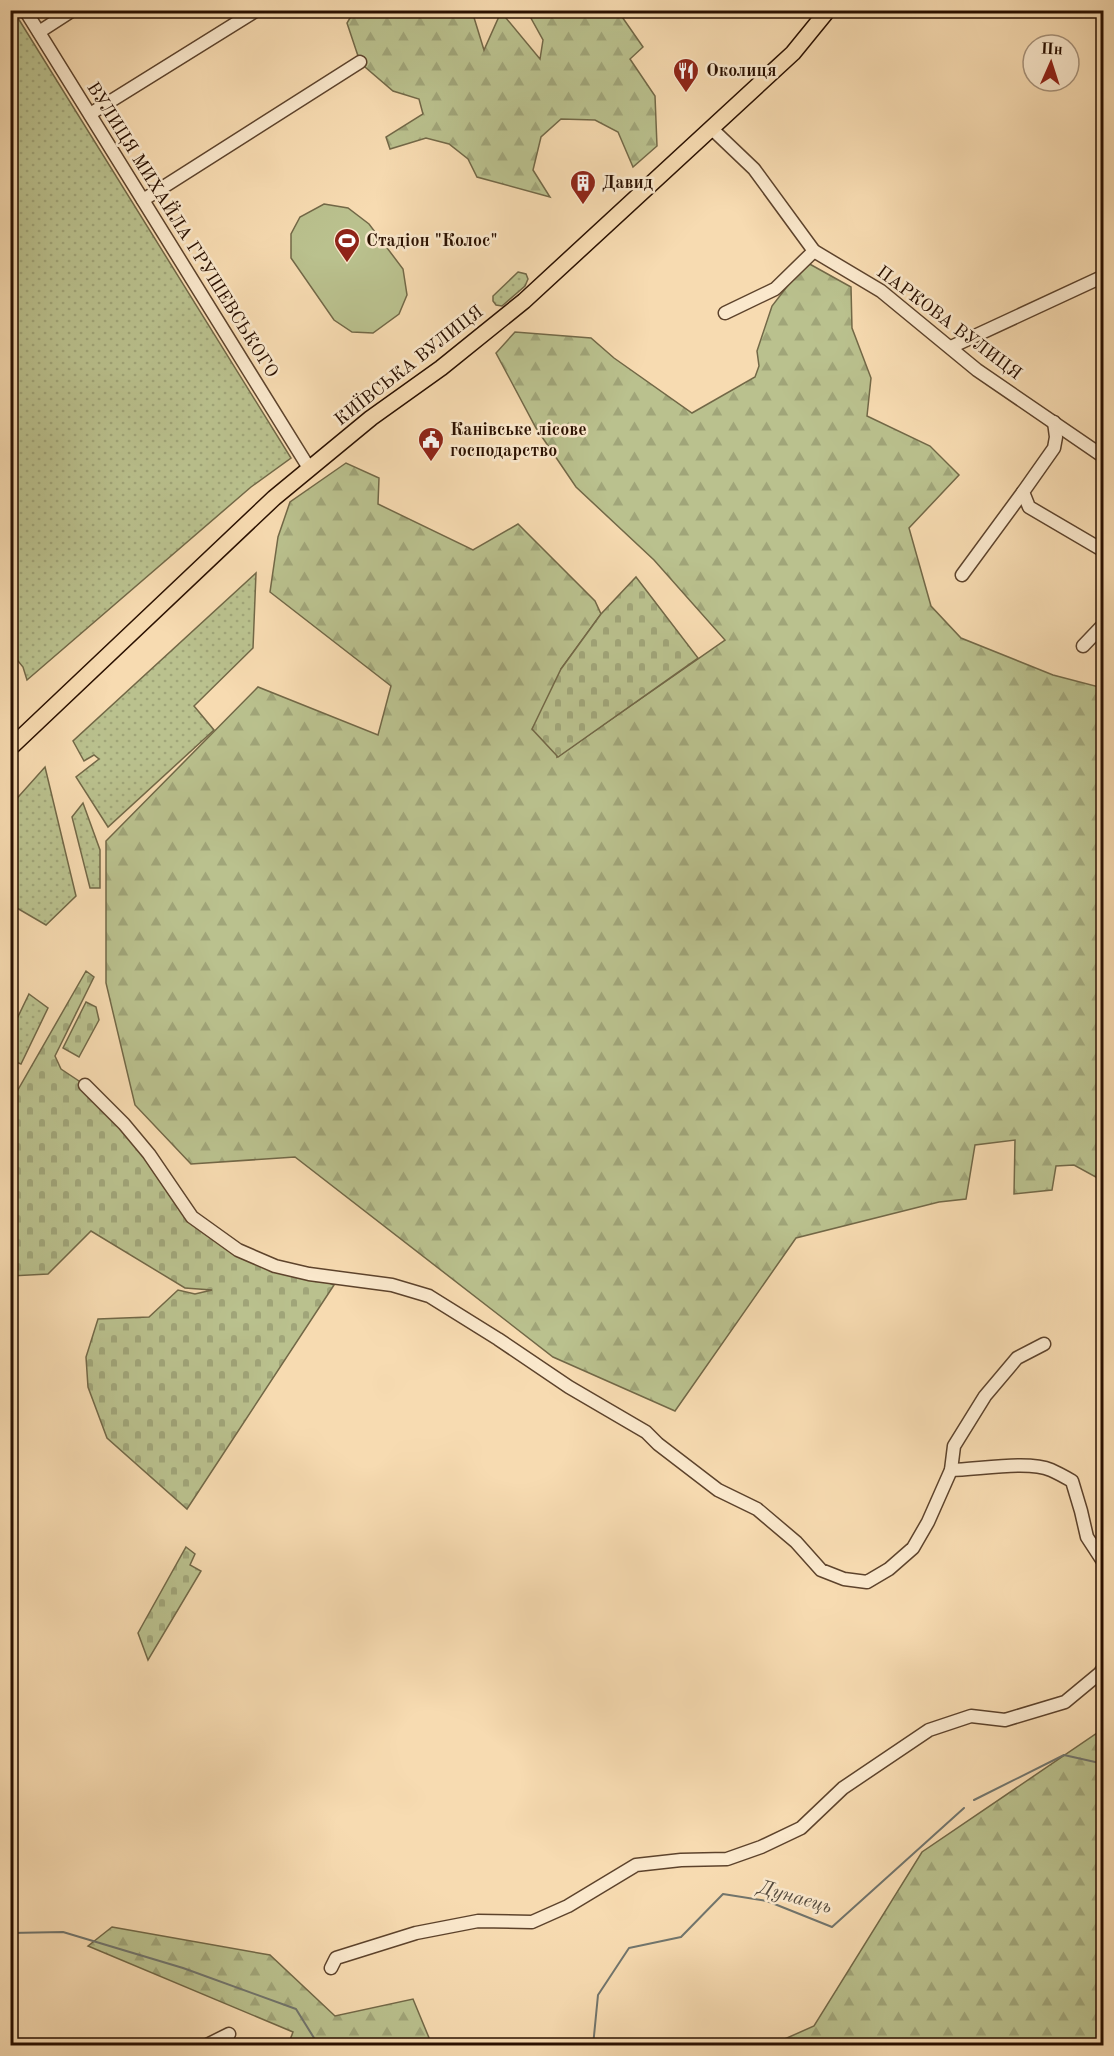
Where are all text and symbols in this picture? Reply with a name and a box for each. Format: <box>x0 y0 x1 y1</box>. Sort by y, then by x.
north arrow <box>1021 33 1081 93</box>
text: Пн <box>1040 41 1063 59</box>
restaurant icon: Околиця <box>671 56 701 94</box>
place label: Околиця <box>706 62 777 80</box>
street label: ВУЛИЦЯ МИХАЙЛА ГРУШЕВСЬКОГО <box>83 77 284 381</box>
building icon: Давид <box>568 168 598 206</box>
place label: Давид <box>602 174 653 192</box>
sports icon: Стадіон "Колос" <box>332 226 362 264</box>
place label: Стадіон "Колос" <box>366 232 498 250</box>
street label: ПАРКОВА ВУЛИЦЯ <box>873 263 1025 383</box>
street label: КИЇВСЬКА ВУЛИЦЯ <box>330 300 486 429</box>
place label: Канівське лісове господарство <box>450 421 587 460</box>
public building icon: Канівське лісове господарство <box>416 425 446 463</box>
water label: Дунаець <box>753 1877 834 1918</box>

